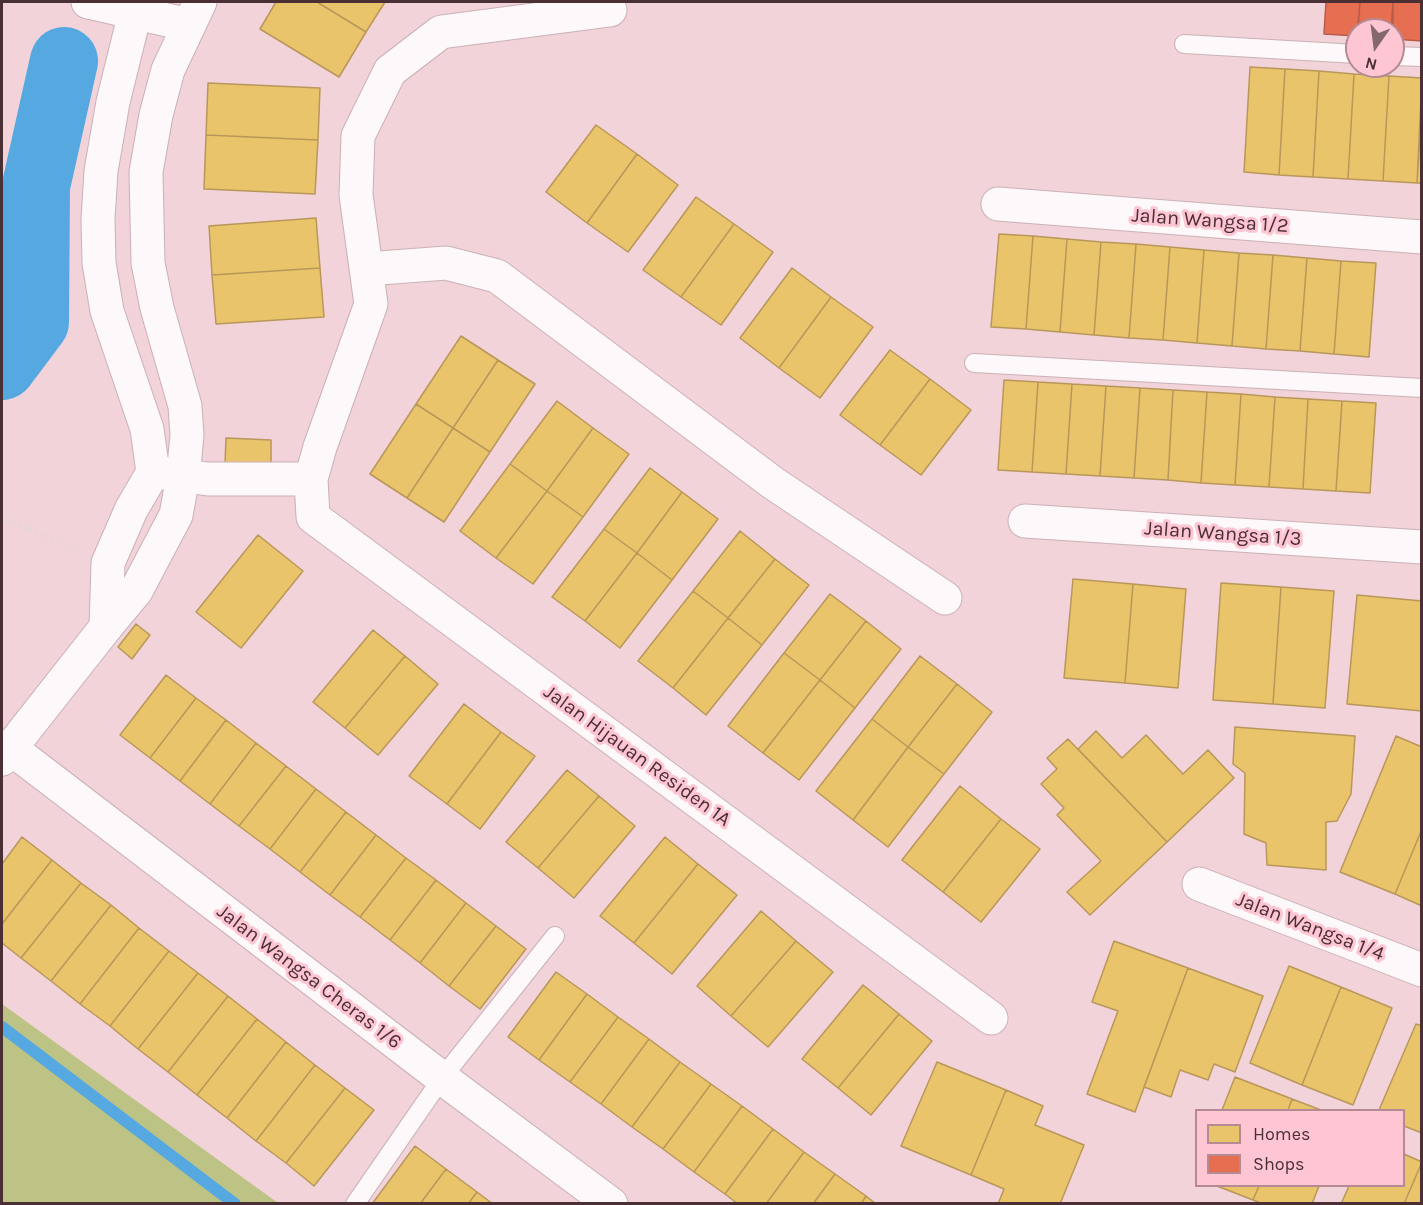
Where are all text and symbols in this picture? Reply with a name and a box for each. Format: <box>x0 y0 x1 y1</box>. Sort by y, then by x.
north arrow <box>1345 18 1405 78</box>
text: N <box>1363 53 1379 75</box>
street label: Jalan Wangsa 1/2 <box>1131 204 1289 238</box>
street label: Jalan Wangsa 1/3 <box>1144 517 1302 551</box>
street label: Jalan Hijauan Residen 1A <box>539 680 735 832</box>
street label: Jalan Wangsa 1/4 <box>1233 888 1387 966</box>
street label: Jalan Wangsa Cheras 1/6 <box>212 900 406 1054</box>
legend <box>1195 1109 1405 1187</box>
text: Homes <box>1253 1123 1310 1145</box>
text: Shops <box>1253 1153 1305 1175</box>

